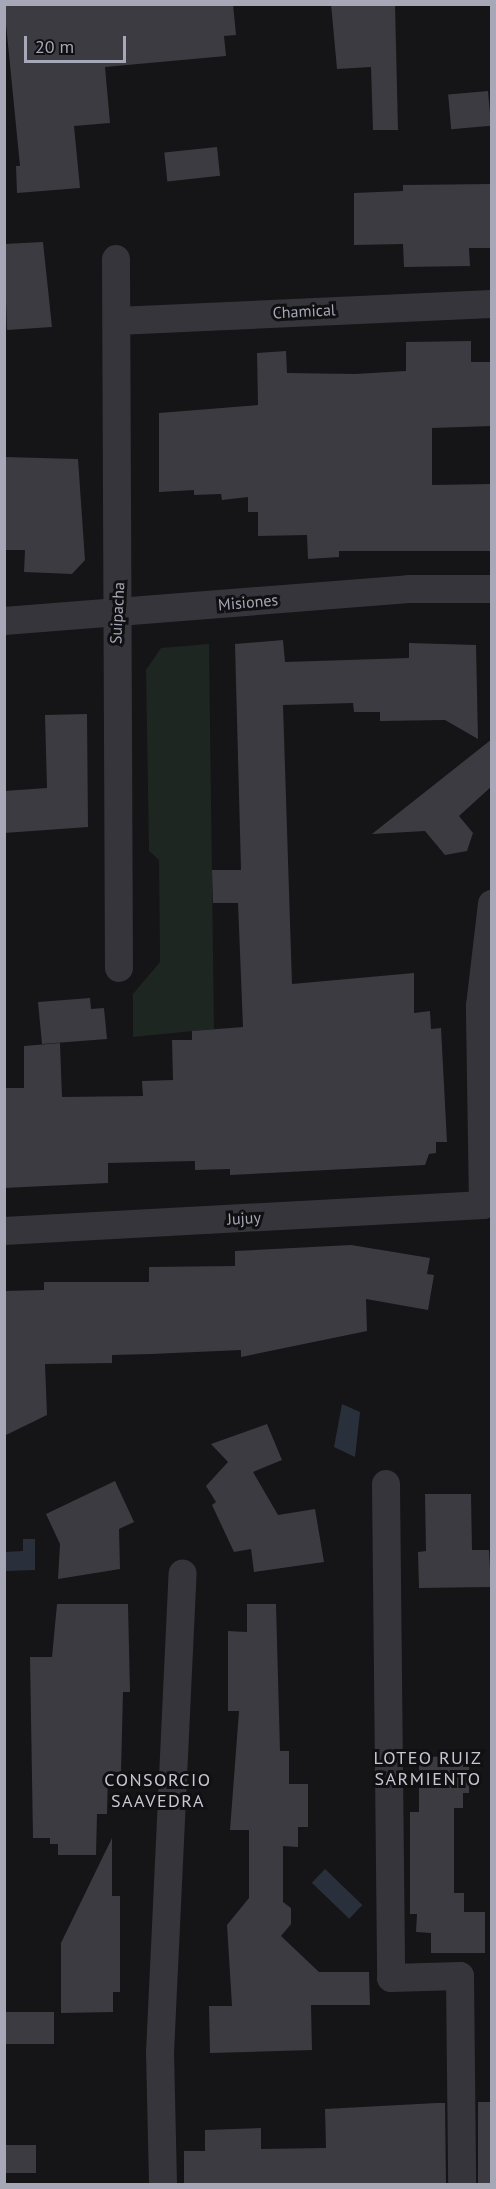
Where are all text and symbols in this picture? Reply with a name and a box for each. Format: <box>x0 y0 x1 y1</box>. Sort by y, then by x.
scale bar <box>27 24 129 62</box>
text: 20 m <box>35 35 74 58</box>
street label: Chamical <box>272 300 336 322</box>
street label: Suipacha <box>106 582 128 644</box>
street label: Misiones <box>217 590 279 614</box>
street label: Jujuy <box>227 1208 261 1228</box>
district label: LOTEO RUIZ SARMIENTO <box>374 1748 482 1790</box>
district label: CONSORCIO SAAVEDRA <box>104 1770 212 1812</box>

